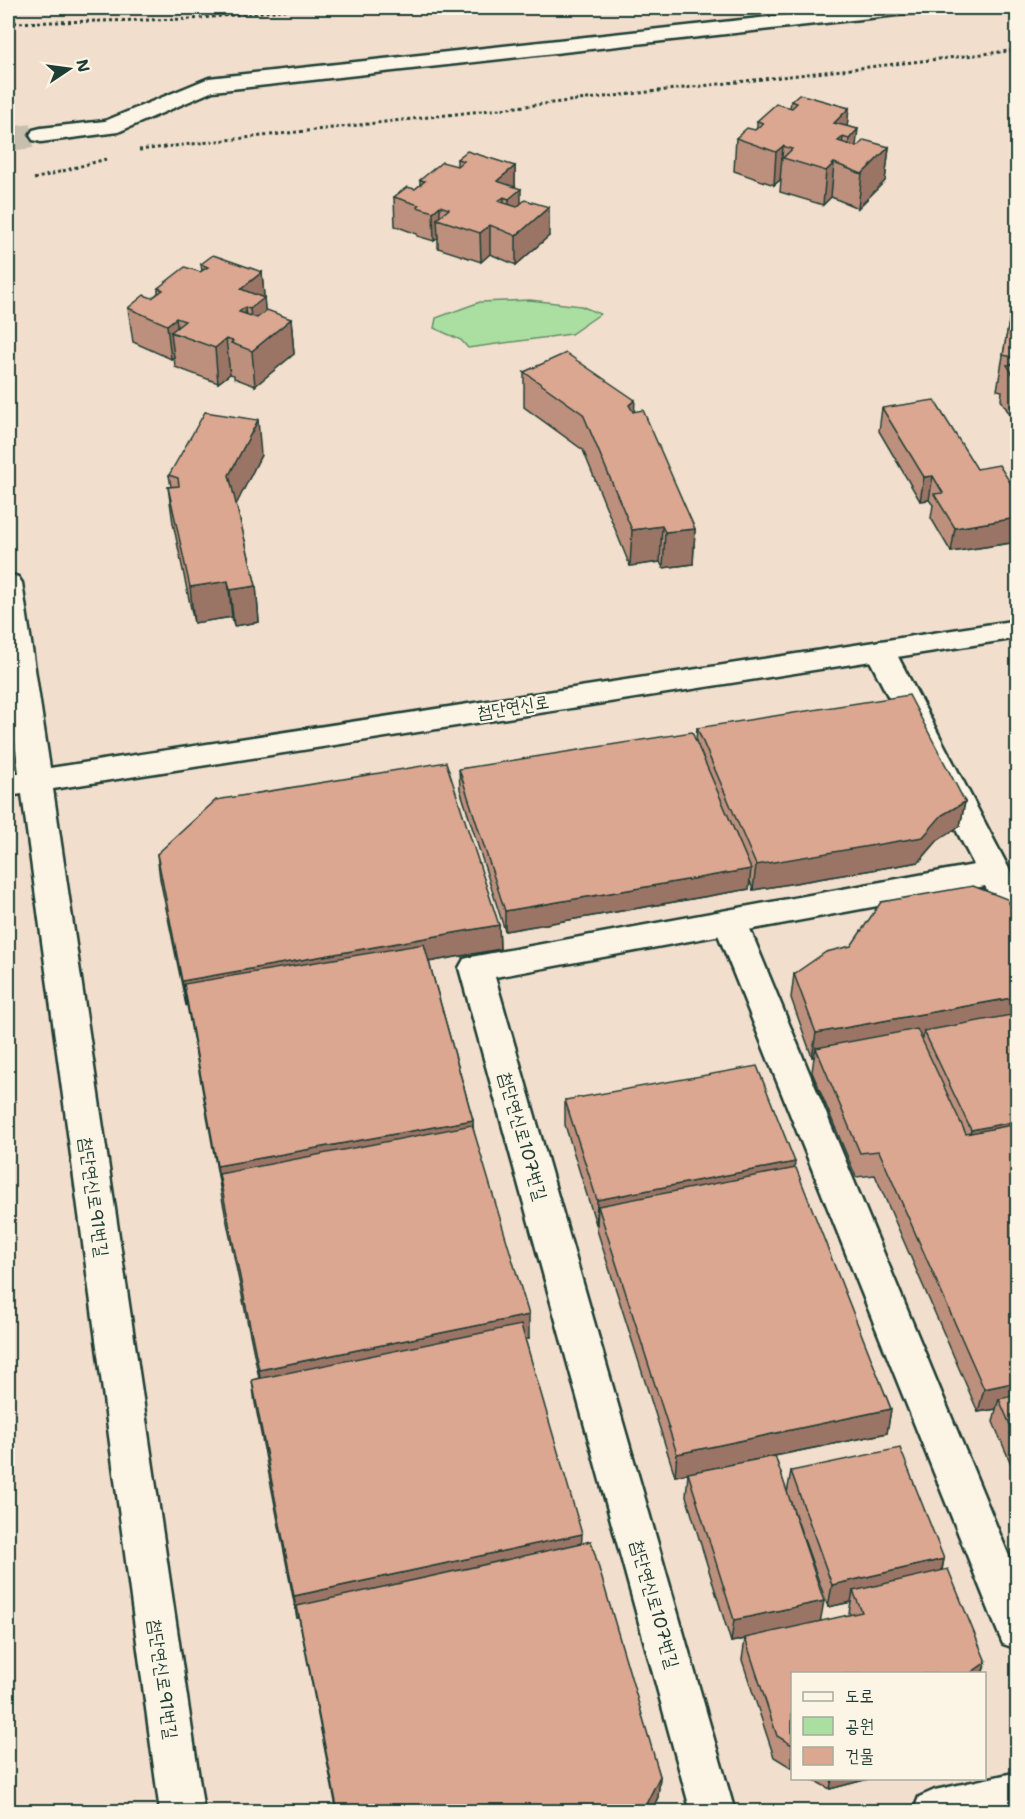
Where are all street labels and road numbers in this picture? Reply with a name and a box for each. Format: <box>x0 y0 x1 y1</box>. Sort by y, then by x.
street label: 첨단연신로 <box>475 689 551 725</box>
street label: 첨단연신로107번길 <box>493 1069 553 1204</box>
street label: 첨단연신로91번길 <box>74 1135 114 1259</box>
street label: 첨단연신로107번길 <box>625 1537 685 1672</box>
street label: 첨단연신로91번길 <box>143 1617 183 1741</box>

